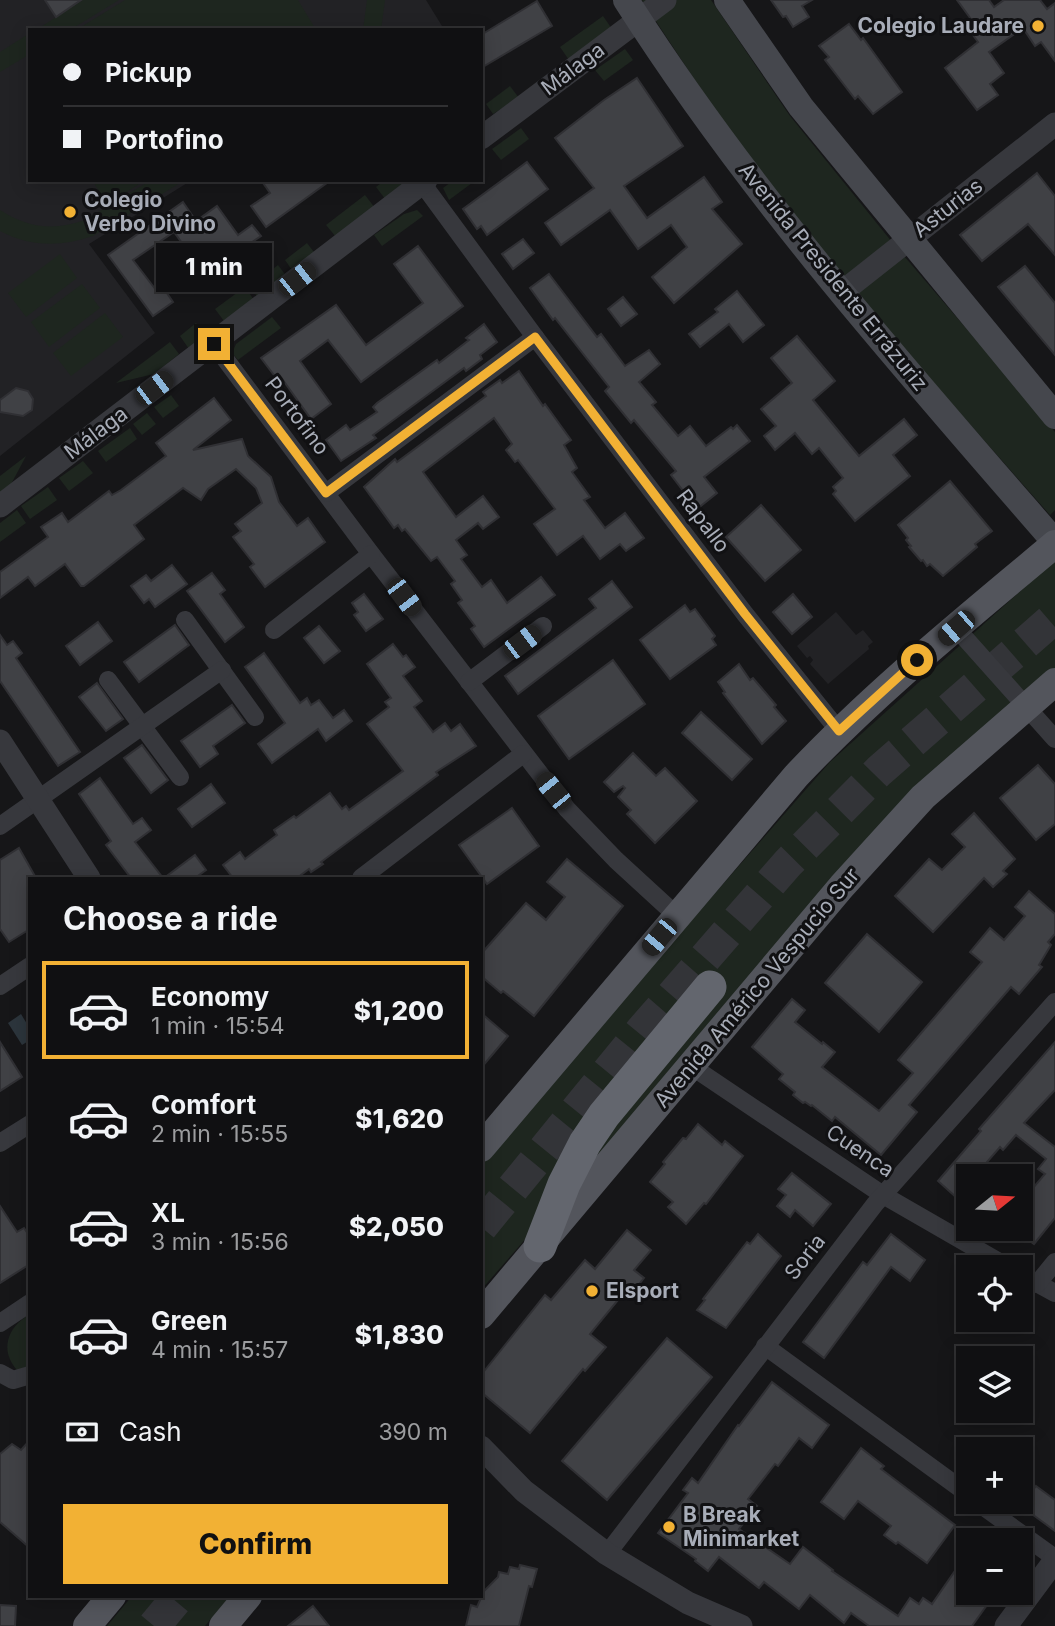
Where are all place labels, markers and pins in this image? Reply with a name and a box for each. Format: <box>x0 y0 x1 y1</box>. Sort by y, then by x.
place label: Colegio Laudare <box>857 13 1024 38</box>
marker: Colegio Laudare <box>1030 18 1046 34</box>
place label: Colegio Verbo Divino <box>84 187 216 236</box>
marker: Colegio Verbo Divino <box>62 204 78 220</box>
place label: Elsport <box>606 1278 679 1303</box>
marker: Elsport <box>584 1283 600 1299</box>
place label: B Break Minimarket <box>683 1502 799 1551</box>
marker: B Break Minimarket <box>661 1519 677 1535</box>

